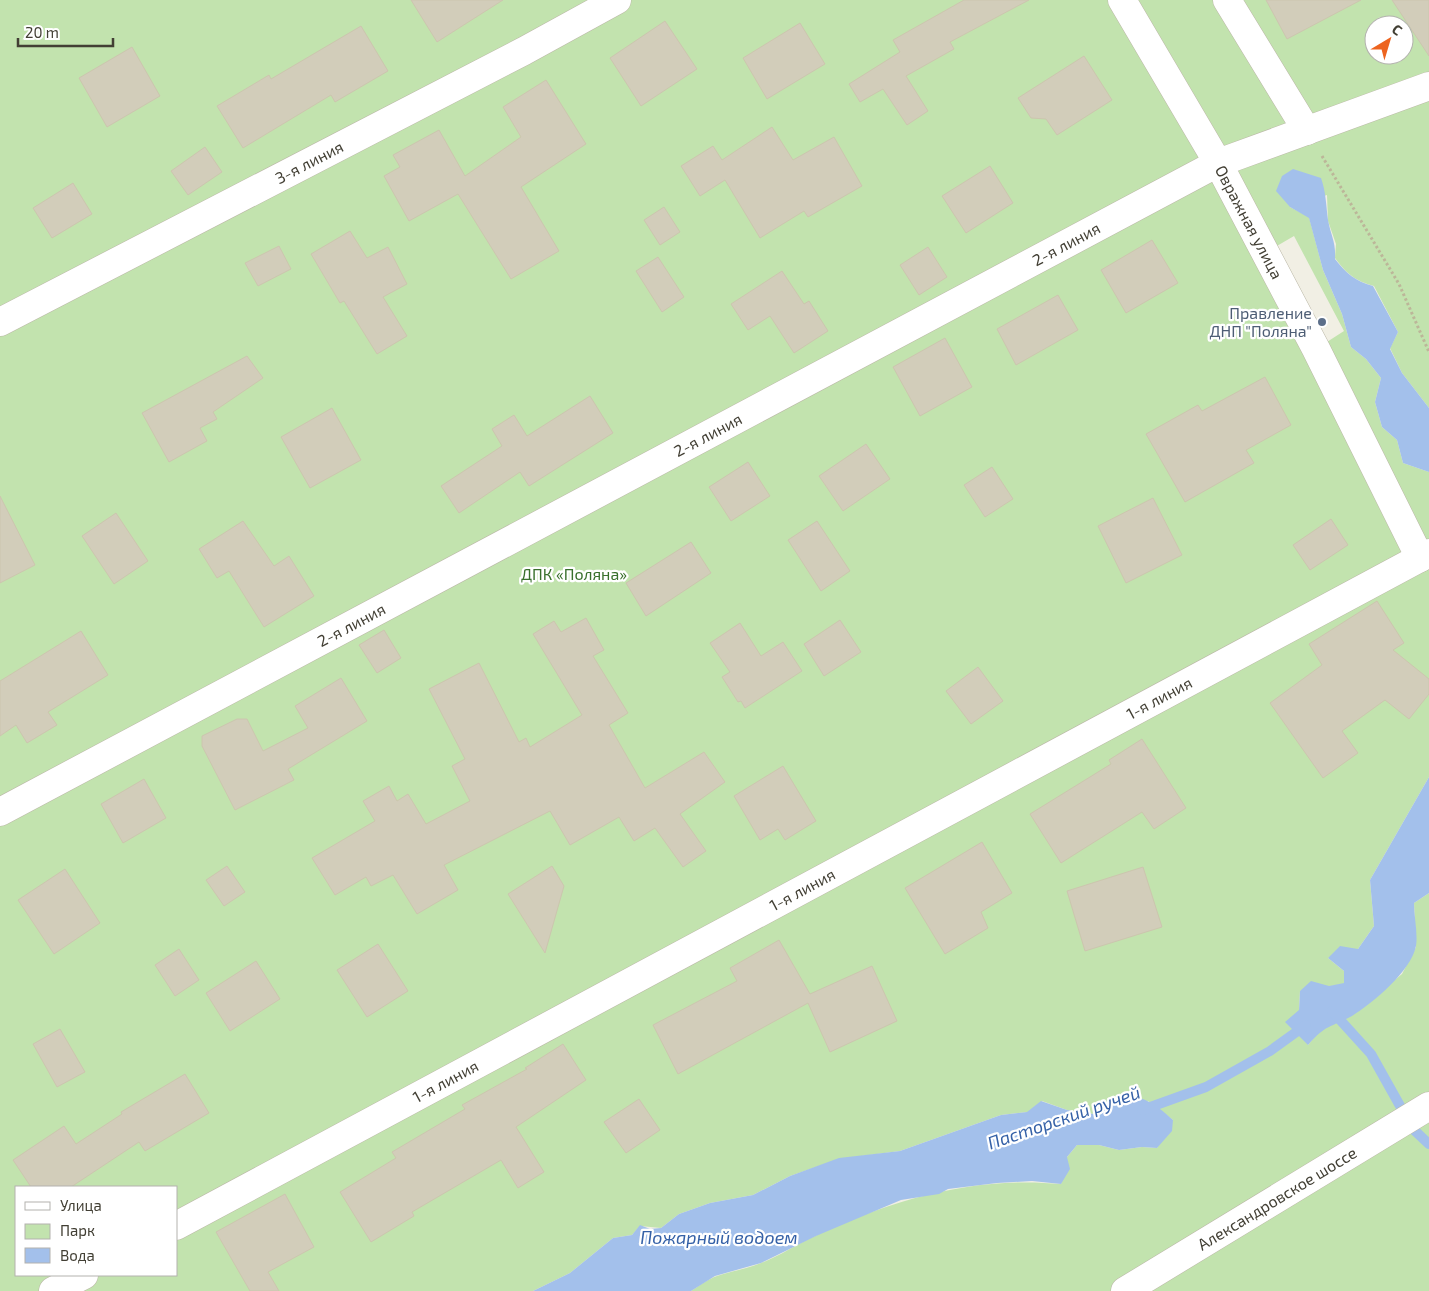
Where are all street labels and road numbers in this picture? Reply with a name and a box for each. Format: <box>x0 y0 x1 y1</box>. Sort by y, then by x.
street label: 3-я линия <box>272 136 346 187</box>
street label: Овражная улица <box>1212 162 1287 282</box>
street label: 2-я линия <box>1029 218 1103 269</box>
street label: 2-я линия <box>670 409 745 460</box>
street label: 2-я линия <box>314 599 388 650</box>
street label: 1-я линия <box>1123 672 1195 723</box>
street label: 1-я линия <box>766 864 838 914</box>
street label: 1-я линия <box>409 1055 481 1106</box>
street label: Александровское шоссе <box>1194 1142 1360 1254</box>

